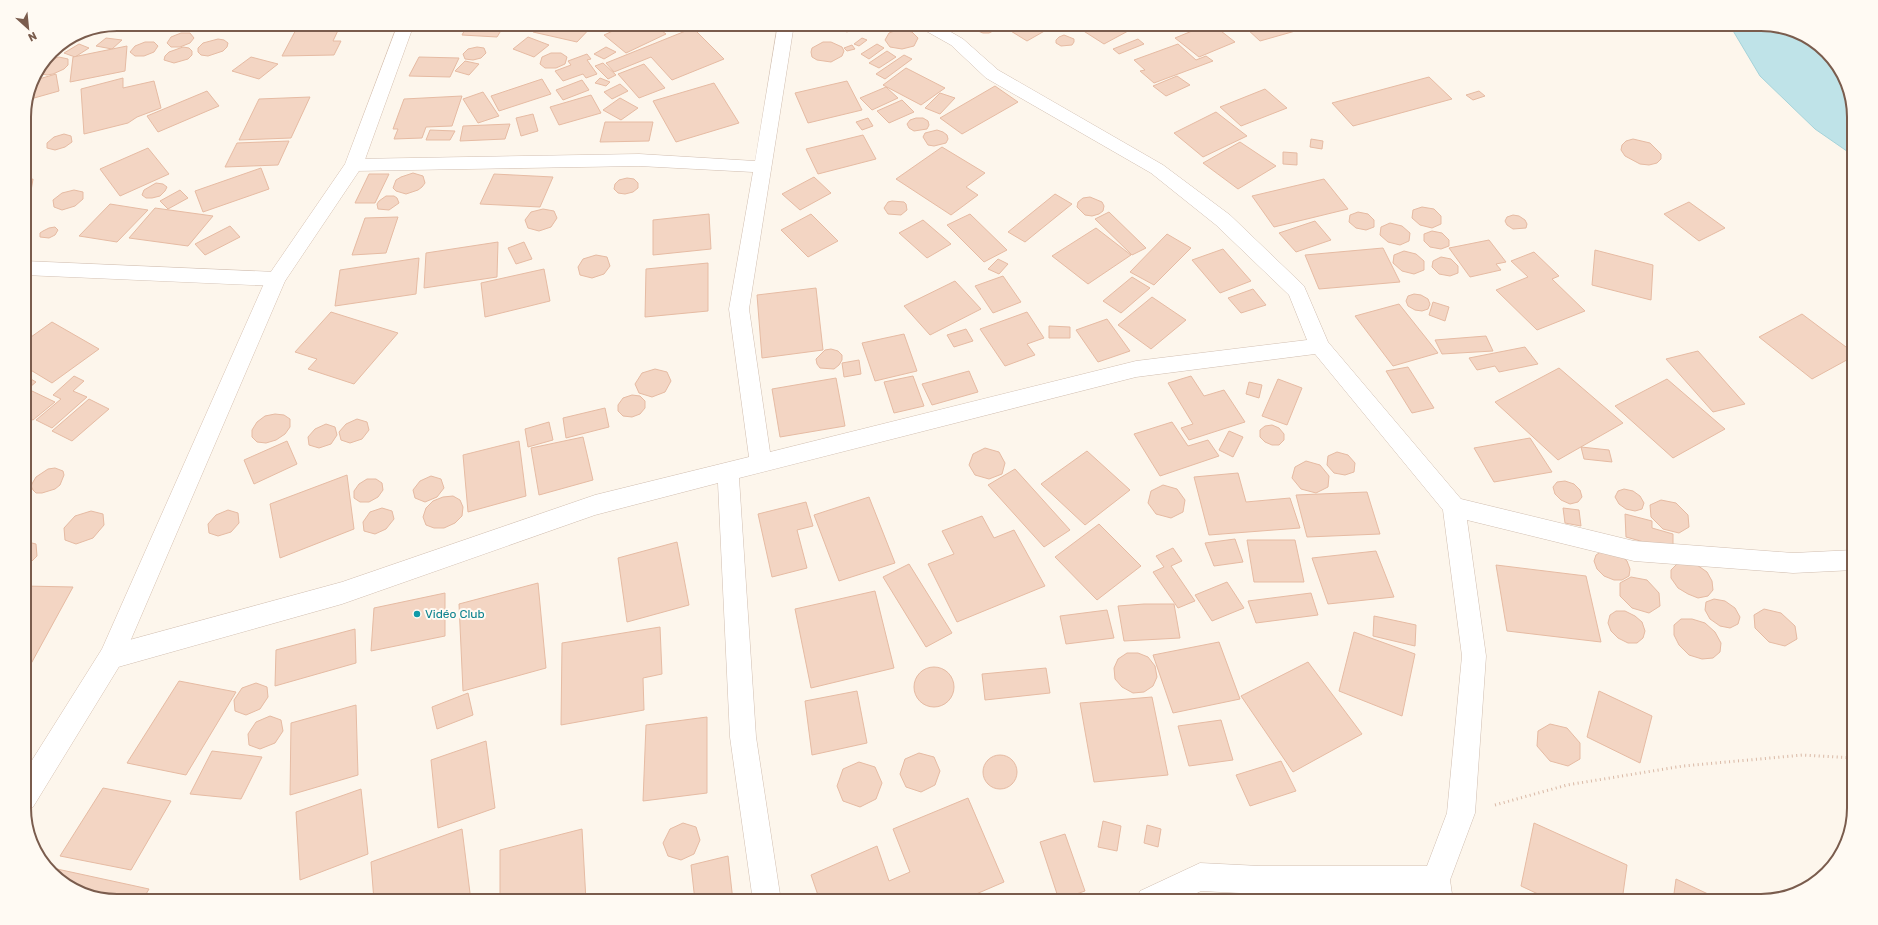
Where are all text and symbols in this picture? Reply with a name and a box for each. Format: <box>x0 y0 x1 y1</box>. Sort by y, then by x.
north arrow <box>8 8 48 48</box>
text: N <box>26 29 39 44</box>
place label: Vidéo Club <box>425 607 485 621</box>
marker: Vidéo Club <box>412 609 422 619</box>

